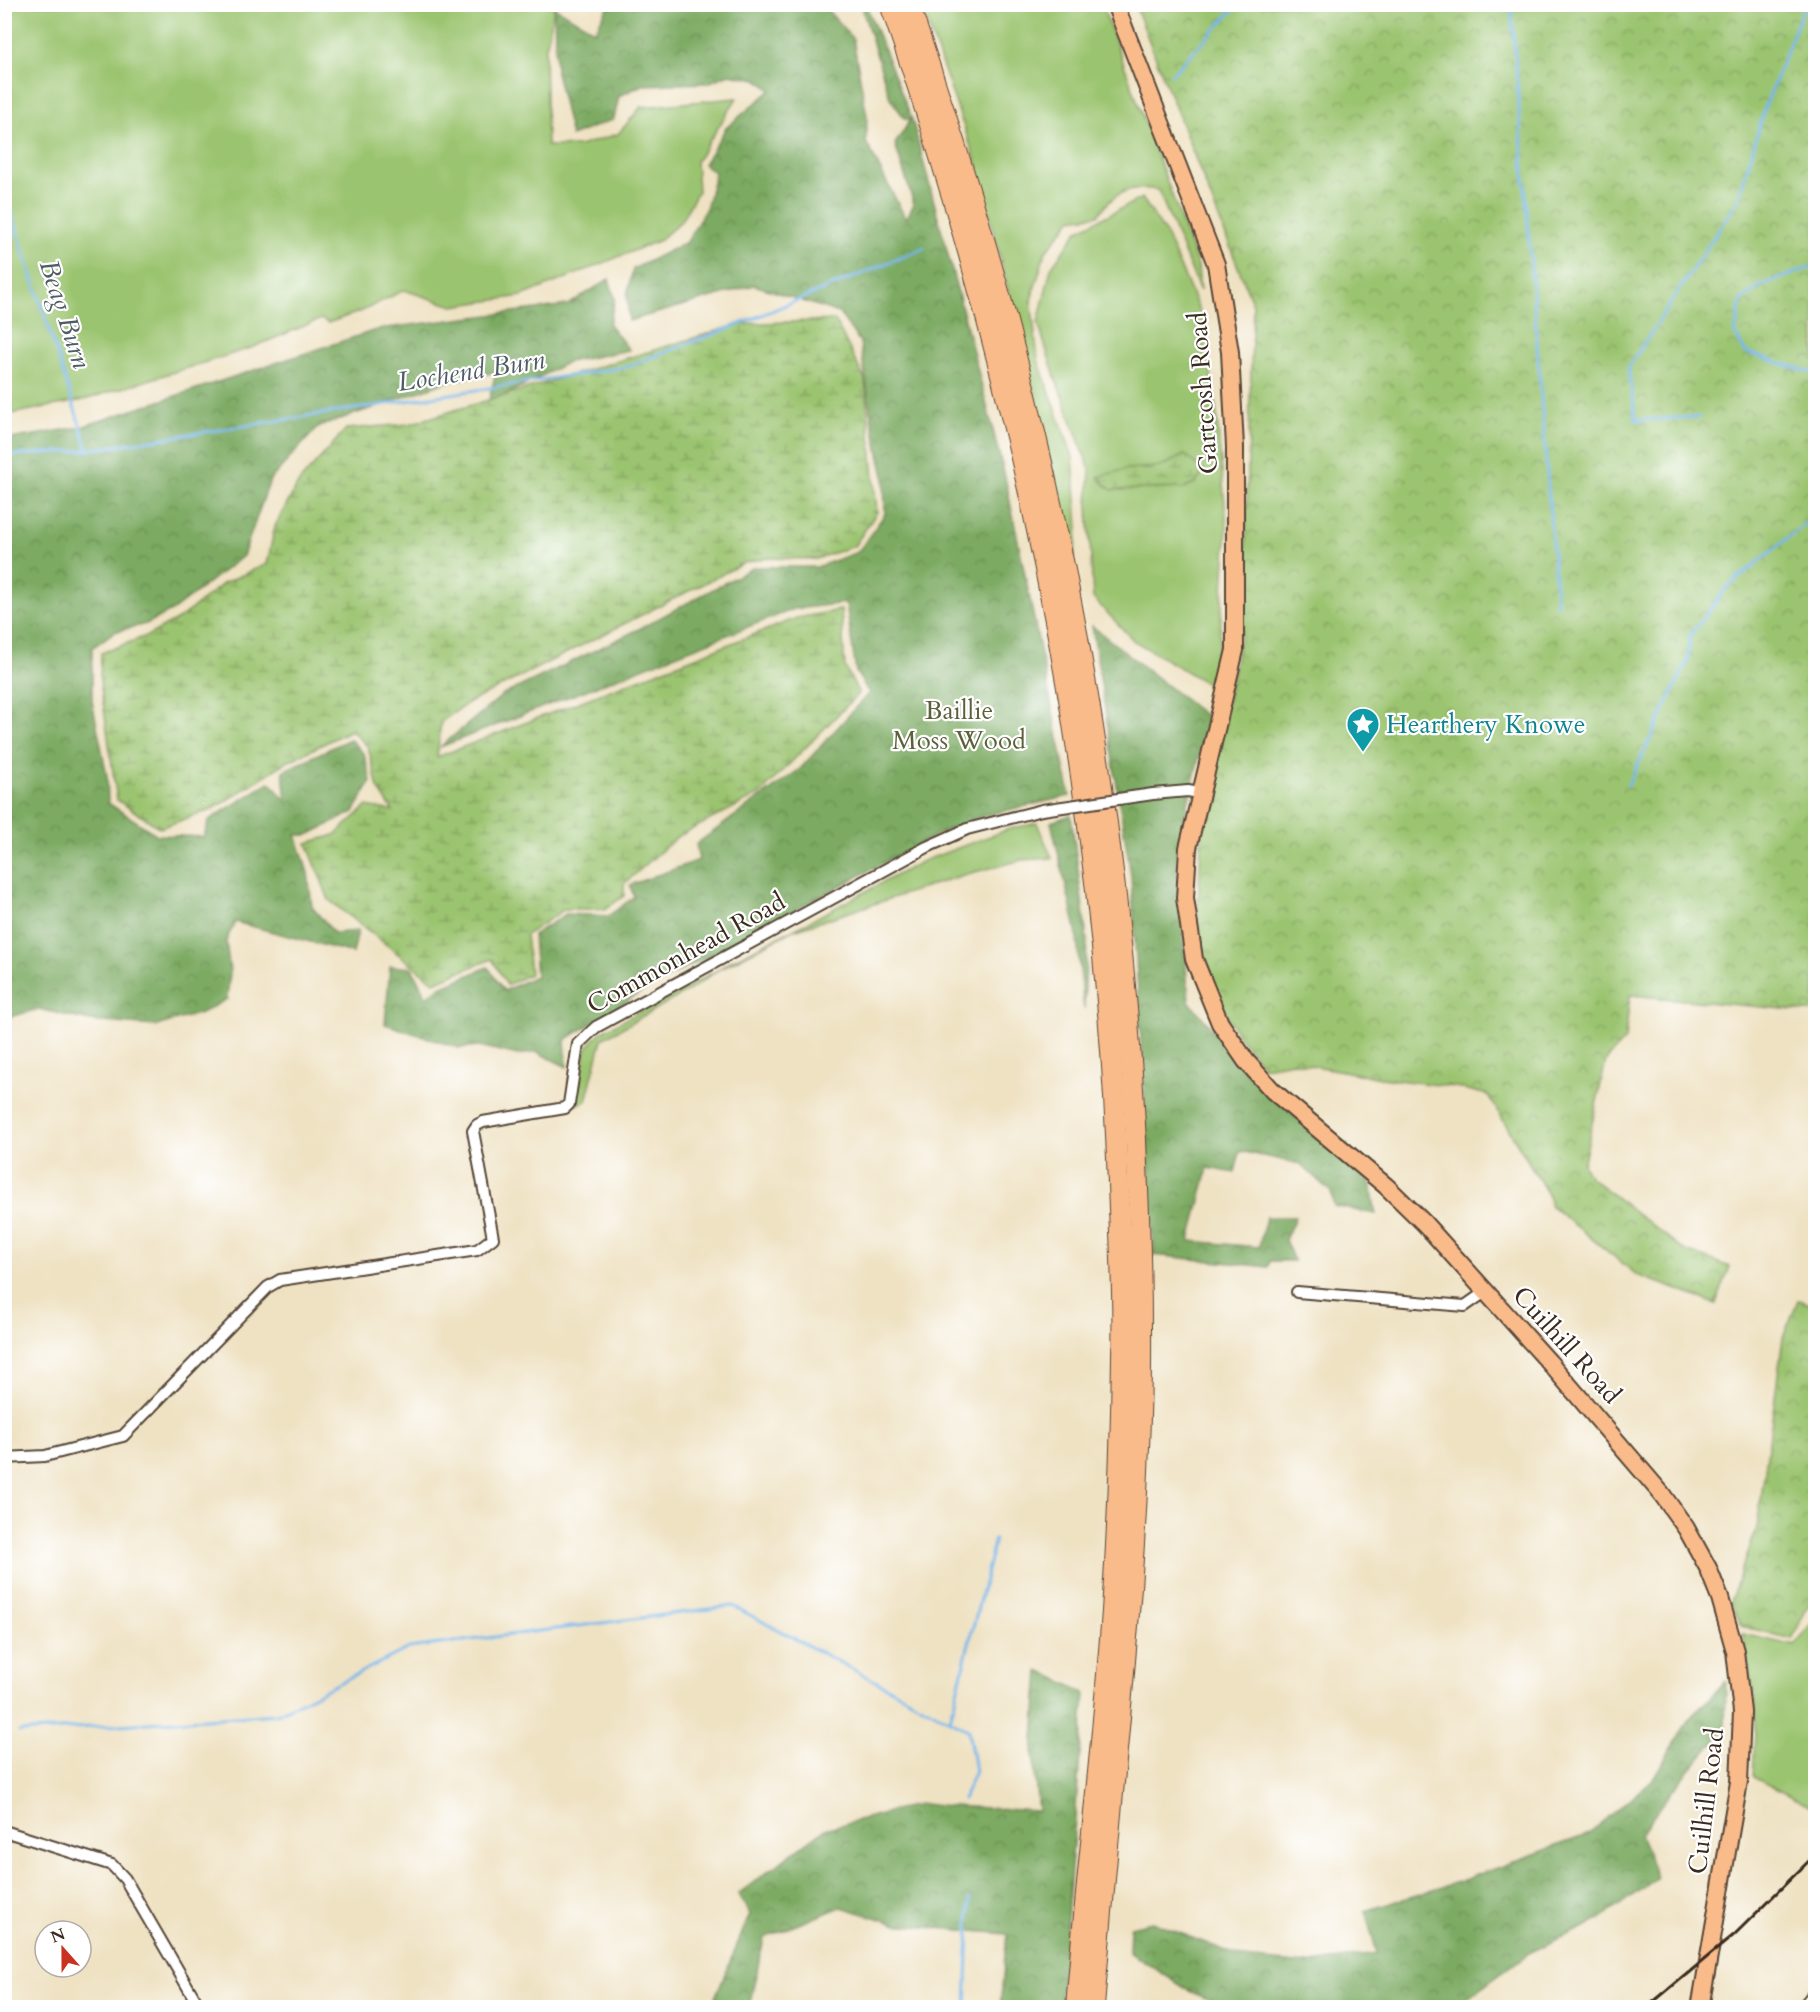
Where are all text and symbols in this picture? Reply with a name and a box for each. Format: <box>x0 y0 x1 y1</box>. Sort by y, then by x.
water label: Beag Burn <box>30 255 100 373</box>
street label: Gartcosh Road <box>1180 311 1226 475</box>
water label: Lochend Burn <box>395 341 547 401</box>
park label: Baillie Moss Wood <box>892 693 1026 758</box>
place icon: Hearthery Knowe <box>1345 706 1381 753</box>
place label: Hearthery Knowe <box>1386 707 1586 742</box>
street label: Commonhead Road <box>580 884 792 1022</box>
street label: Cuilhill Road <box>1505 1279 1629 1411</box>
street label: Cuilhill Road <box>1680 1726 1732 1876</box>
north arrow <box>33 1919 93 1979</box>
text: N <box>48 1923 69 1949</box>

